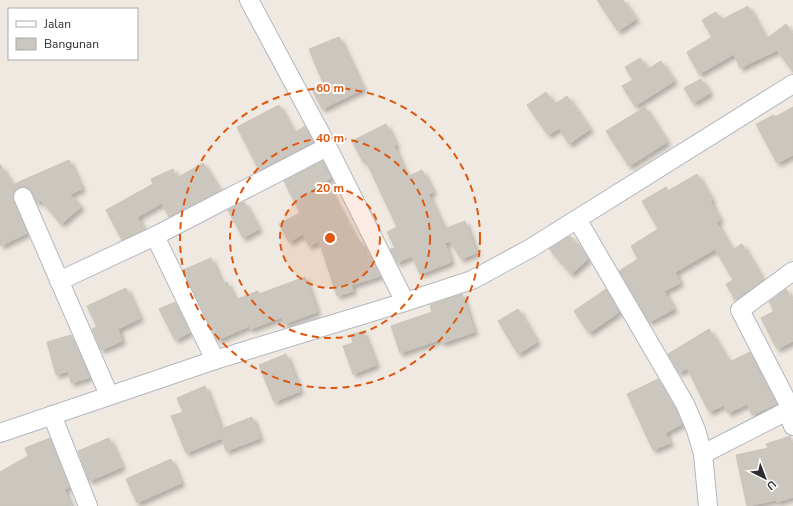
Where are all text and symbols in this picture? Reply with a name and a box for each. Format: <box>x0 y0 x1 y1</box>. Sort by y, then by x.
legend <box>8 8 138 60</box>
text: Jalan <box>43 16 71 32</box>
text: Bangunan <box>44 36 99 52</box>
text: 60 m <box>316 80 344 96</box>
text: 40 m <box>316 130 344 146</box>
text: 20 m <box>316 180 344 196</box>
centre of rings <box>323 231 337 245</box>
north arrow <box>745 458 785 498</box>
text: U <box>763 477 779 493</box>

